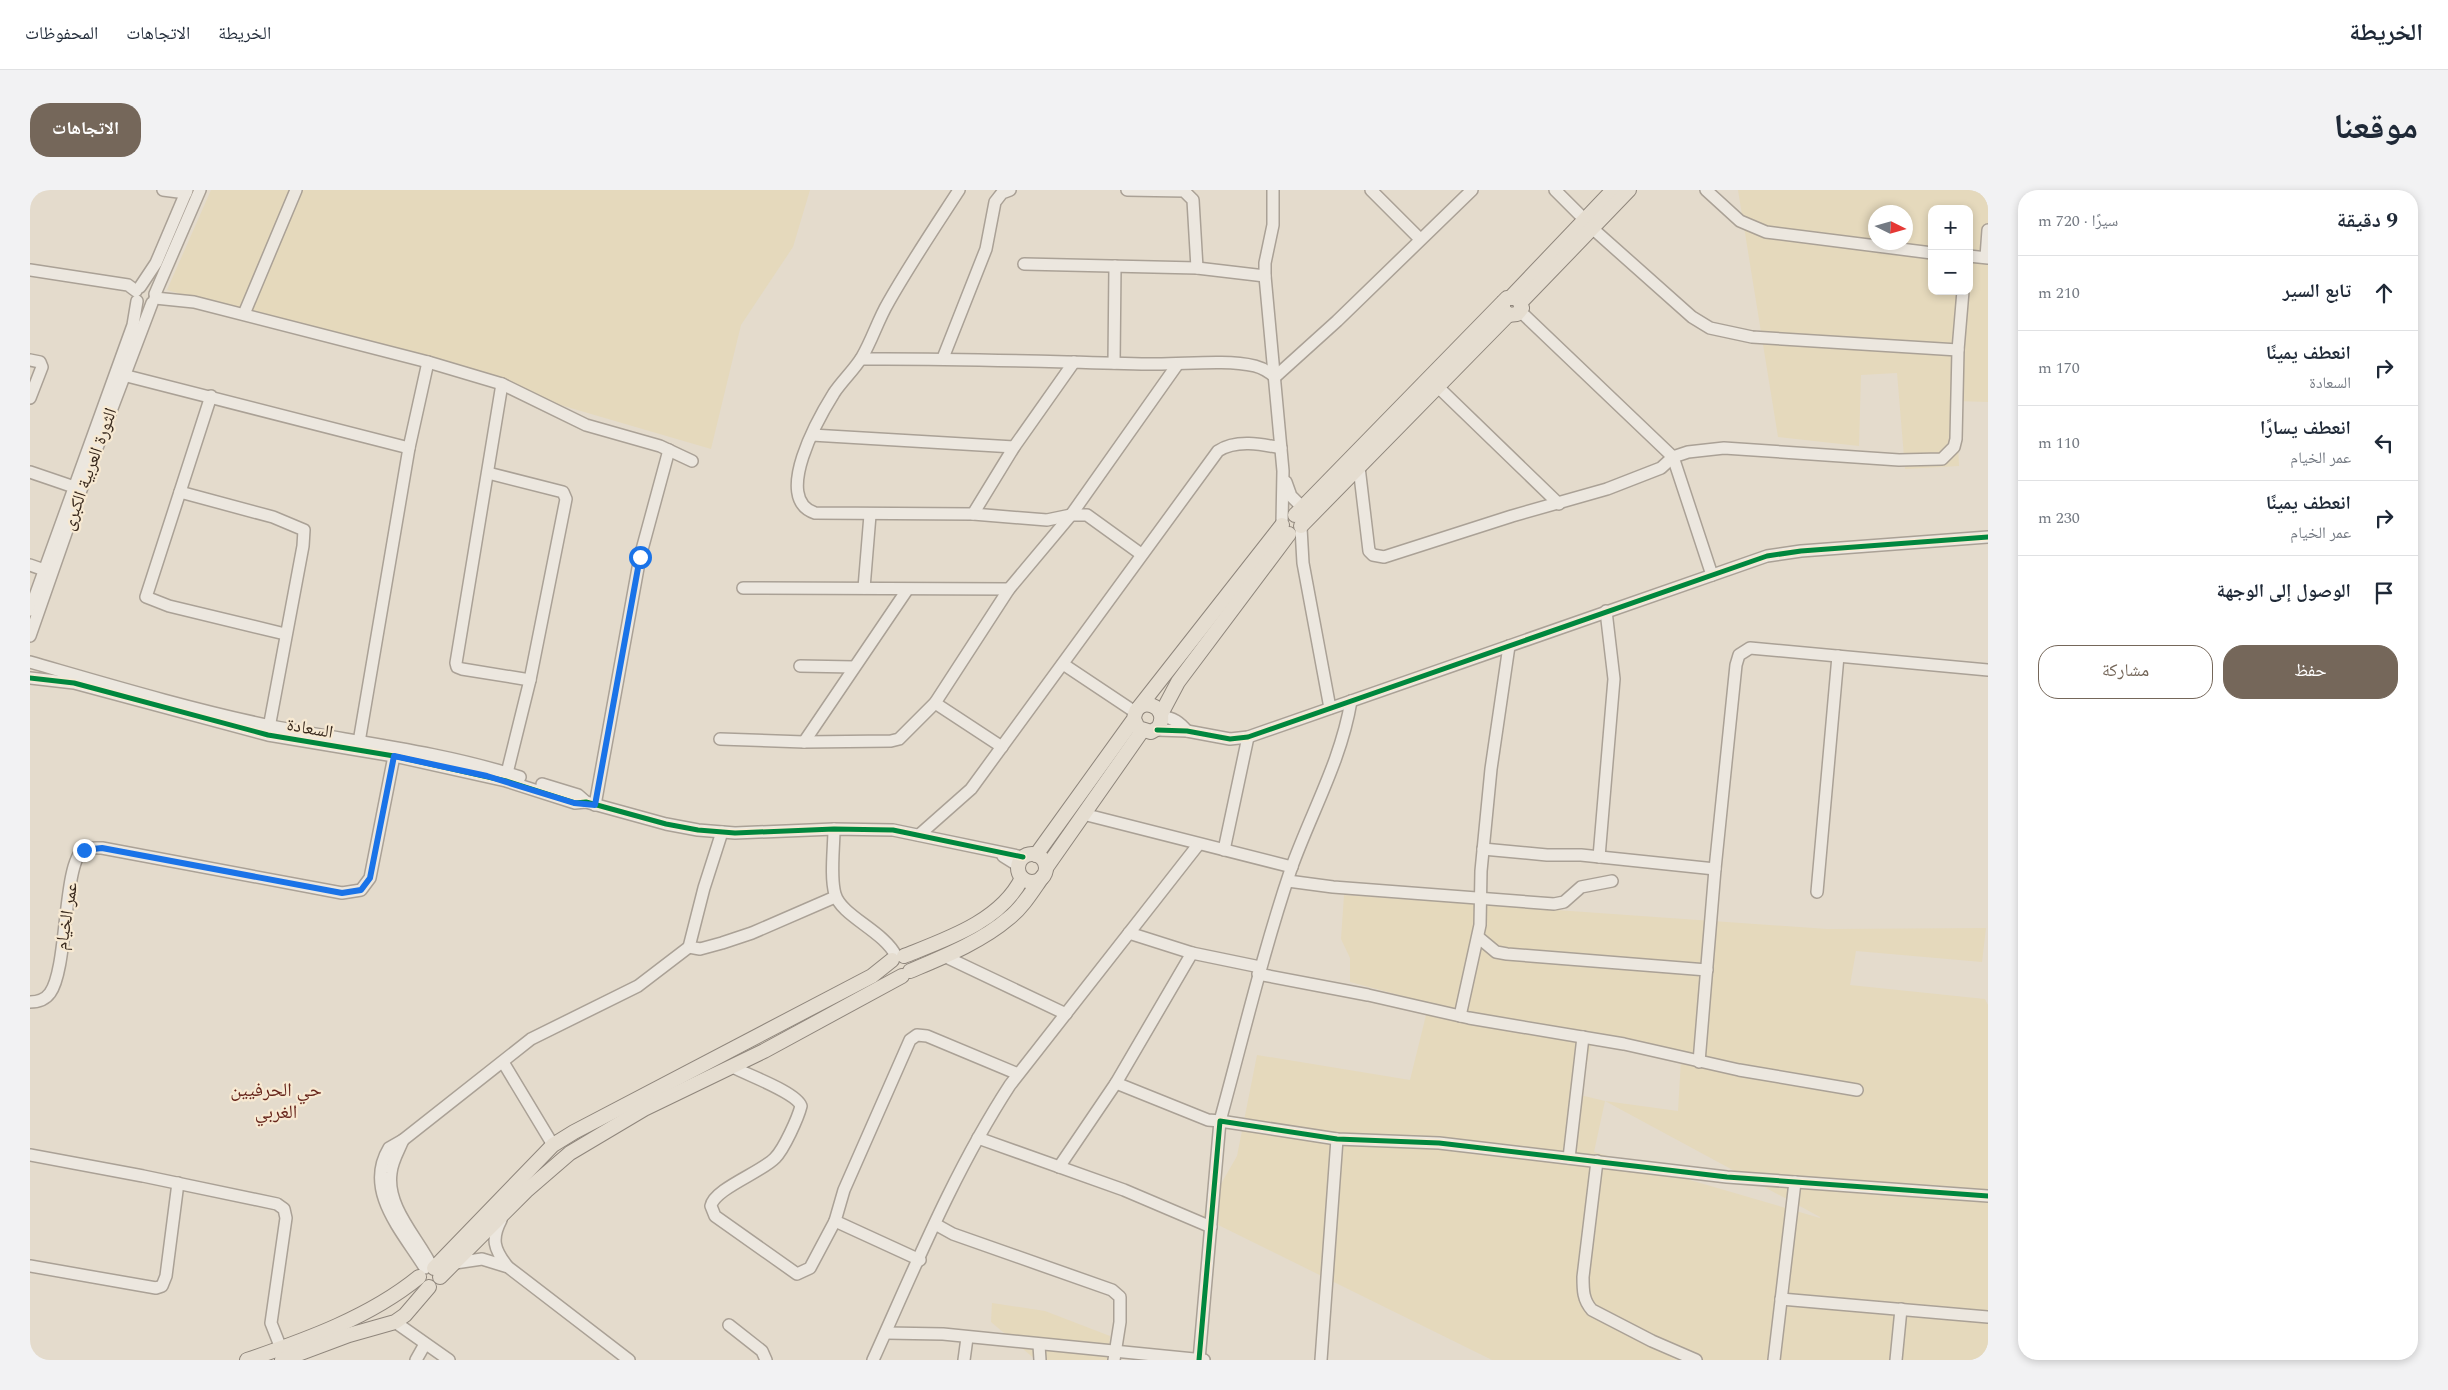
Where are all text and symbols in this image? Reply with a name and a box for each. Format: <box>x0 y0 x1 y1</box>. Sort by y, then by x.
text: الخريطة <box>2349 15 2423 51</box>
text: المحفوظات <box>25 20 98 47</box>
text: الاتجاهات <box>126 20 190 47</box>
text: الخريطة <box>218 20 271 47</box>
text: موقعنا <box>2333 101 2418 154</box>
button: الاتجاهات <box>30 103 141 157</box>
north arrow <box>1868 205 1913 250</box>
map controls <box>1928 205 1973 295</box>
button: + <box>1928 205 1973 250</box>
text: 9 دقيقة <box>2337 205 2398 237</box>
text: سيرًا · 720 m <box>2038 209 2118 233</box>
button: − <box>1928 250 1973 295</box>
text: تابع السير <box>2283 277 2351 306</box>
icon: ahead <box>2370 279 2398 307</box>
text: 210 m <box>2038 281 2080 305</box>
text: انعطف يمينًا <box>2266 339 2351 368</box>
icon: right <box>2370 354 2398 382</box>
text: 170 m <box>2038 356 2080 380</box>
text: السعادة <box>2309 371 2351 395</box>
street label: الثورة العربية الكبرى <box>55 404 124 534</box>
text: انعطف يسارًا <box>2260 414 2351 443</box>
icon: left <box>2370 429 2398 457</box>
text: 110 m <box>2038 431 2080 455</box>
text: عمر الخيام <box>2290 446 2351 470</box>
text: انعطف يمينًا <box>2266 489 2351 518</box>
icon: right <box>2370 504 2398 532</box>
text: 230 m <box>2038 506 2080 530</box>
text: عمر الخيام <box>2290 521 2351 545</box>
route start <box>629 546 652 569</box>
text: الوصول إلى الوجهة <box>2217 577 2351 606</box>
icon: arrive <box>2370 579 2398 607</box>
button: مشاركة <box>2038 645 2213 699</box>
button: حفظ <box>2223 645 2398 699</box>
street label: السعادة <box>285 711 335 746</box>
route end <box>73 839 96 862</box>
street label: عمر الخيام <box>48 880 85 952</box>
district label: حي الحرفيين الغربي <box>230 1076 322 1127</box>

